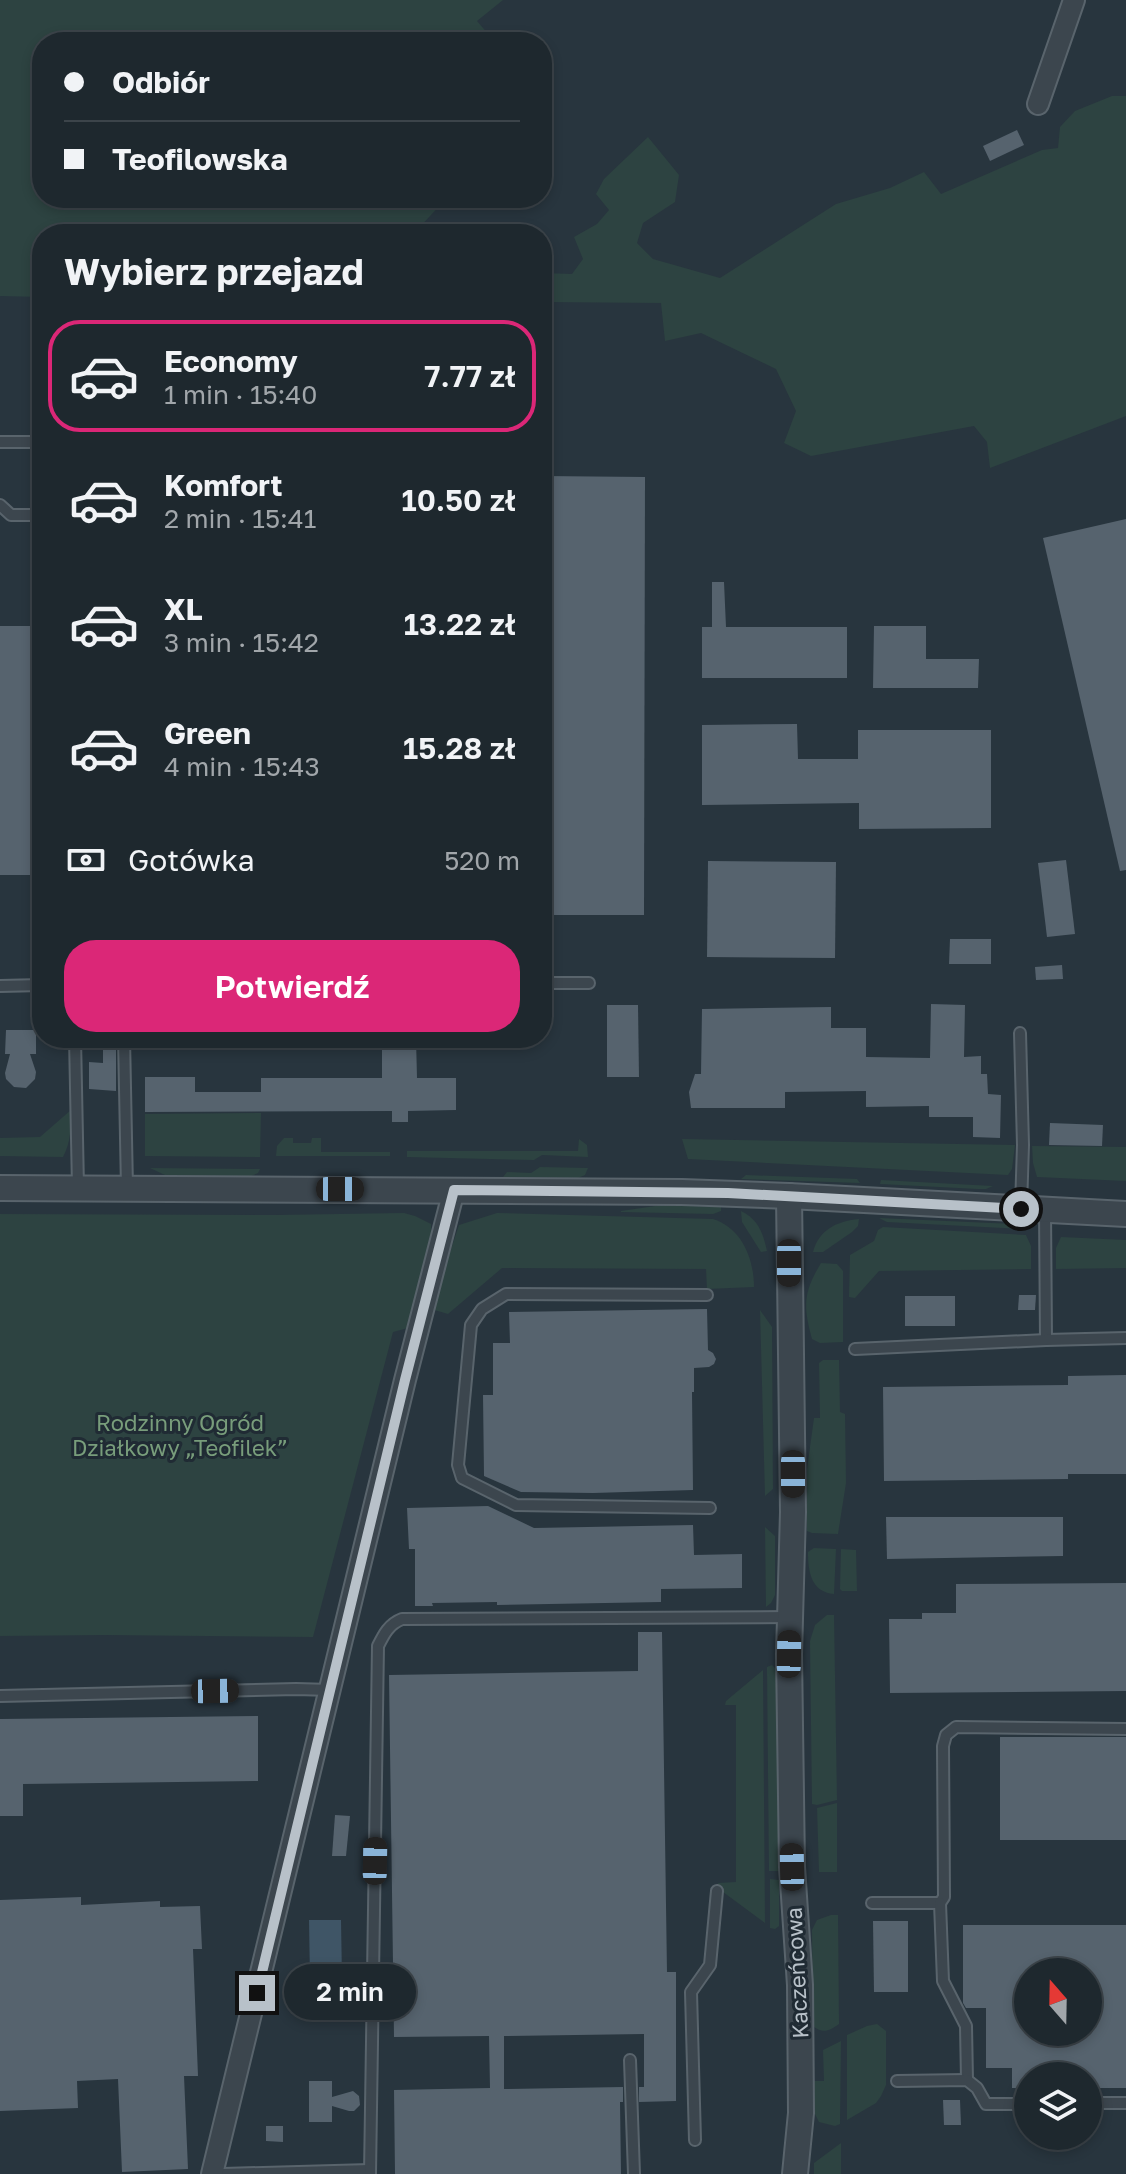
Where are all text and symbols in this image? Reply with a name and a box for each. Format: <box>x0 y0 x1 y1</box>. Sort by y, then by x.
text: Odbiór <box>112 64 210 100</box>
text: Teofilowska <box>112 141 288 177</box>
text: Wybierz przejazd <box>64 250 364 293</box>
icon: car <box>68 340 140 412</box>
text: Economy <box>164 343 298 379</box>
text: 7.77 zł <box>424 358 516 394</box>
text: 1 min · 15:40 <box>164 379 317 410</box>
icon: car <box>68 464 140 536</box>
text: Komfort <box>164 467 283 503</box>
text: 10.50 zł <box>402 482 516 518</box>
text: 2 min · 15:41 <box>164 503 316 534</box>
icon: car <box>68 588 140 660</box>
text: XL <box>164 591 203 627</box>
text: 13.22 zł <box>404 606 516 642</box>
text: 3 min · 15:42 <box>164 627 319 658</box>
icon: car <box>68 712 140 784</box>
text: Green <box>164 715 251 751</box>
text: 15.28 zł <box>403 730 516 766</box>
text: 4 min · 15:43 <box>164 751 320 782</box>
icon: cash <box>64 838 108 882</box>
text: Gotówka <box>128 842 255 878</box>
text: 520 m <box>444 845 520 876</box>
button: Potwierdź <box>64 940 520 1032</box>
car <box>316 1177 364 1201</box>
route start <box>1003 1191 1039 1227</box>
car <box>777 1239 801 1287</box>
park label: Rodzinny Ogród Działkowy „Teofilek” <box>72 1409 288 1461</box>
car <box>781 1450 805 1498</box>
car <box>777 1630 801 1678</box>
car <box>191 1679 239 1703</box>
car <box>363 1837 387 1885</box>
car <box>780 1843 804 1891</box>
street label: Kaczeńcowa <box>780 1907 813 2039</box>
north arrow <box>1014 1958 1102 2046</box>
map controls <box>1014 1958 1102 2150</box>
callout: 2 min <box>285 1965 417 2021</box>
route end <box>239 1975 275 2011</box>
text: 2 min <box>316 1976 384 2007</box>
button: layers <box>1014 2062 1102 2150</box>

